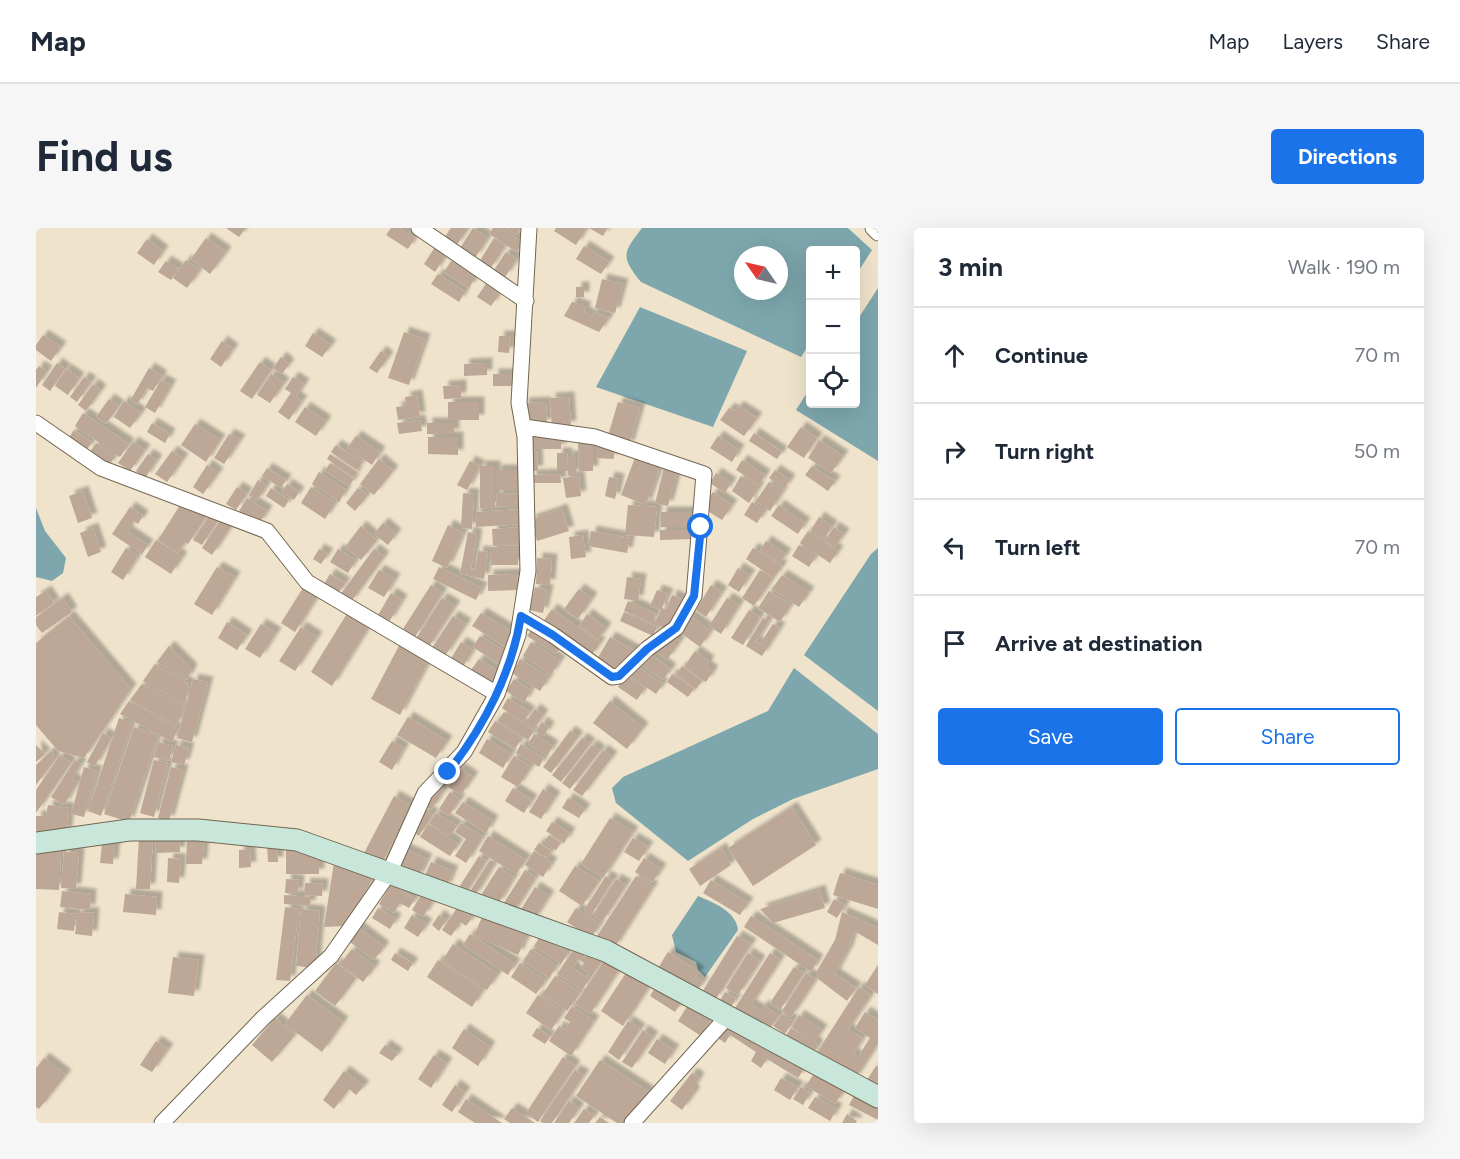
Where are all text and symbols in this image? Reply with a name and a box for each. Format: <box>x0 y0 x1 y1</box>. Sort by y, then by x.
text: Map <box>30 24 86 58</box>
text: Map <box>1209 29 1249 54</box>
text: Layers <box>1282 29 1343 54</box>
text: Share <box>1376 29 1430 54</box>
button: Directions <box>1271 129 1424 184</box>
text: Find us <box>36 131 173 182</box>
north arrow <box>734 246 788 300</box>
map controls <box>806 246 860 408</box>
button: + <box>806 246 860 300</box>
text: 3 min <box>938 251 1003 283</box>
text: Walk · 190 m <box>1288 255 1400 279</box>
button: − <box>806 300 860 354</box>
icon: ahead <box>938 339 971 372</box>
text: Continue <box>995 342 1088 369</box>
text: 70 m <box>1354 343 1400 367</box>
button: locate <box>806 354 860 408</box>
icon: right <box>938 435 971 468</box>
text: Turn right <box>995 438 1094 465</box>
text: 50 m <box>1354 439 1400 463</box>
route start <box>687 513 713 539</box>
icon: left <box>938 531 971 564</box>
text: Turn left <box>995 534 1081 561</box>
text: 70 m <box>1354 535 1400 559</box>
icon: arrive <box>938 627 971 660</box>
text: Arrive at destination <box>995 630 1203 657</box>
button: Save <box>938 708 1163 765</box>
button: Share <box>1175 708 1400 765</box>
route end <box>434 758 460 784</box>

